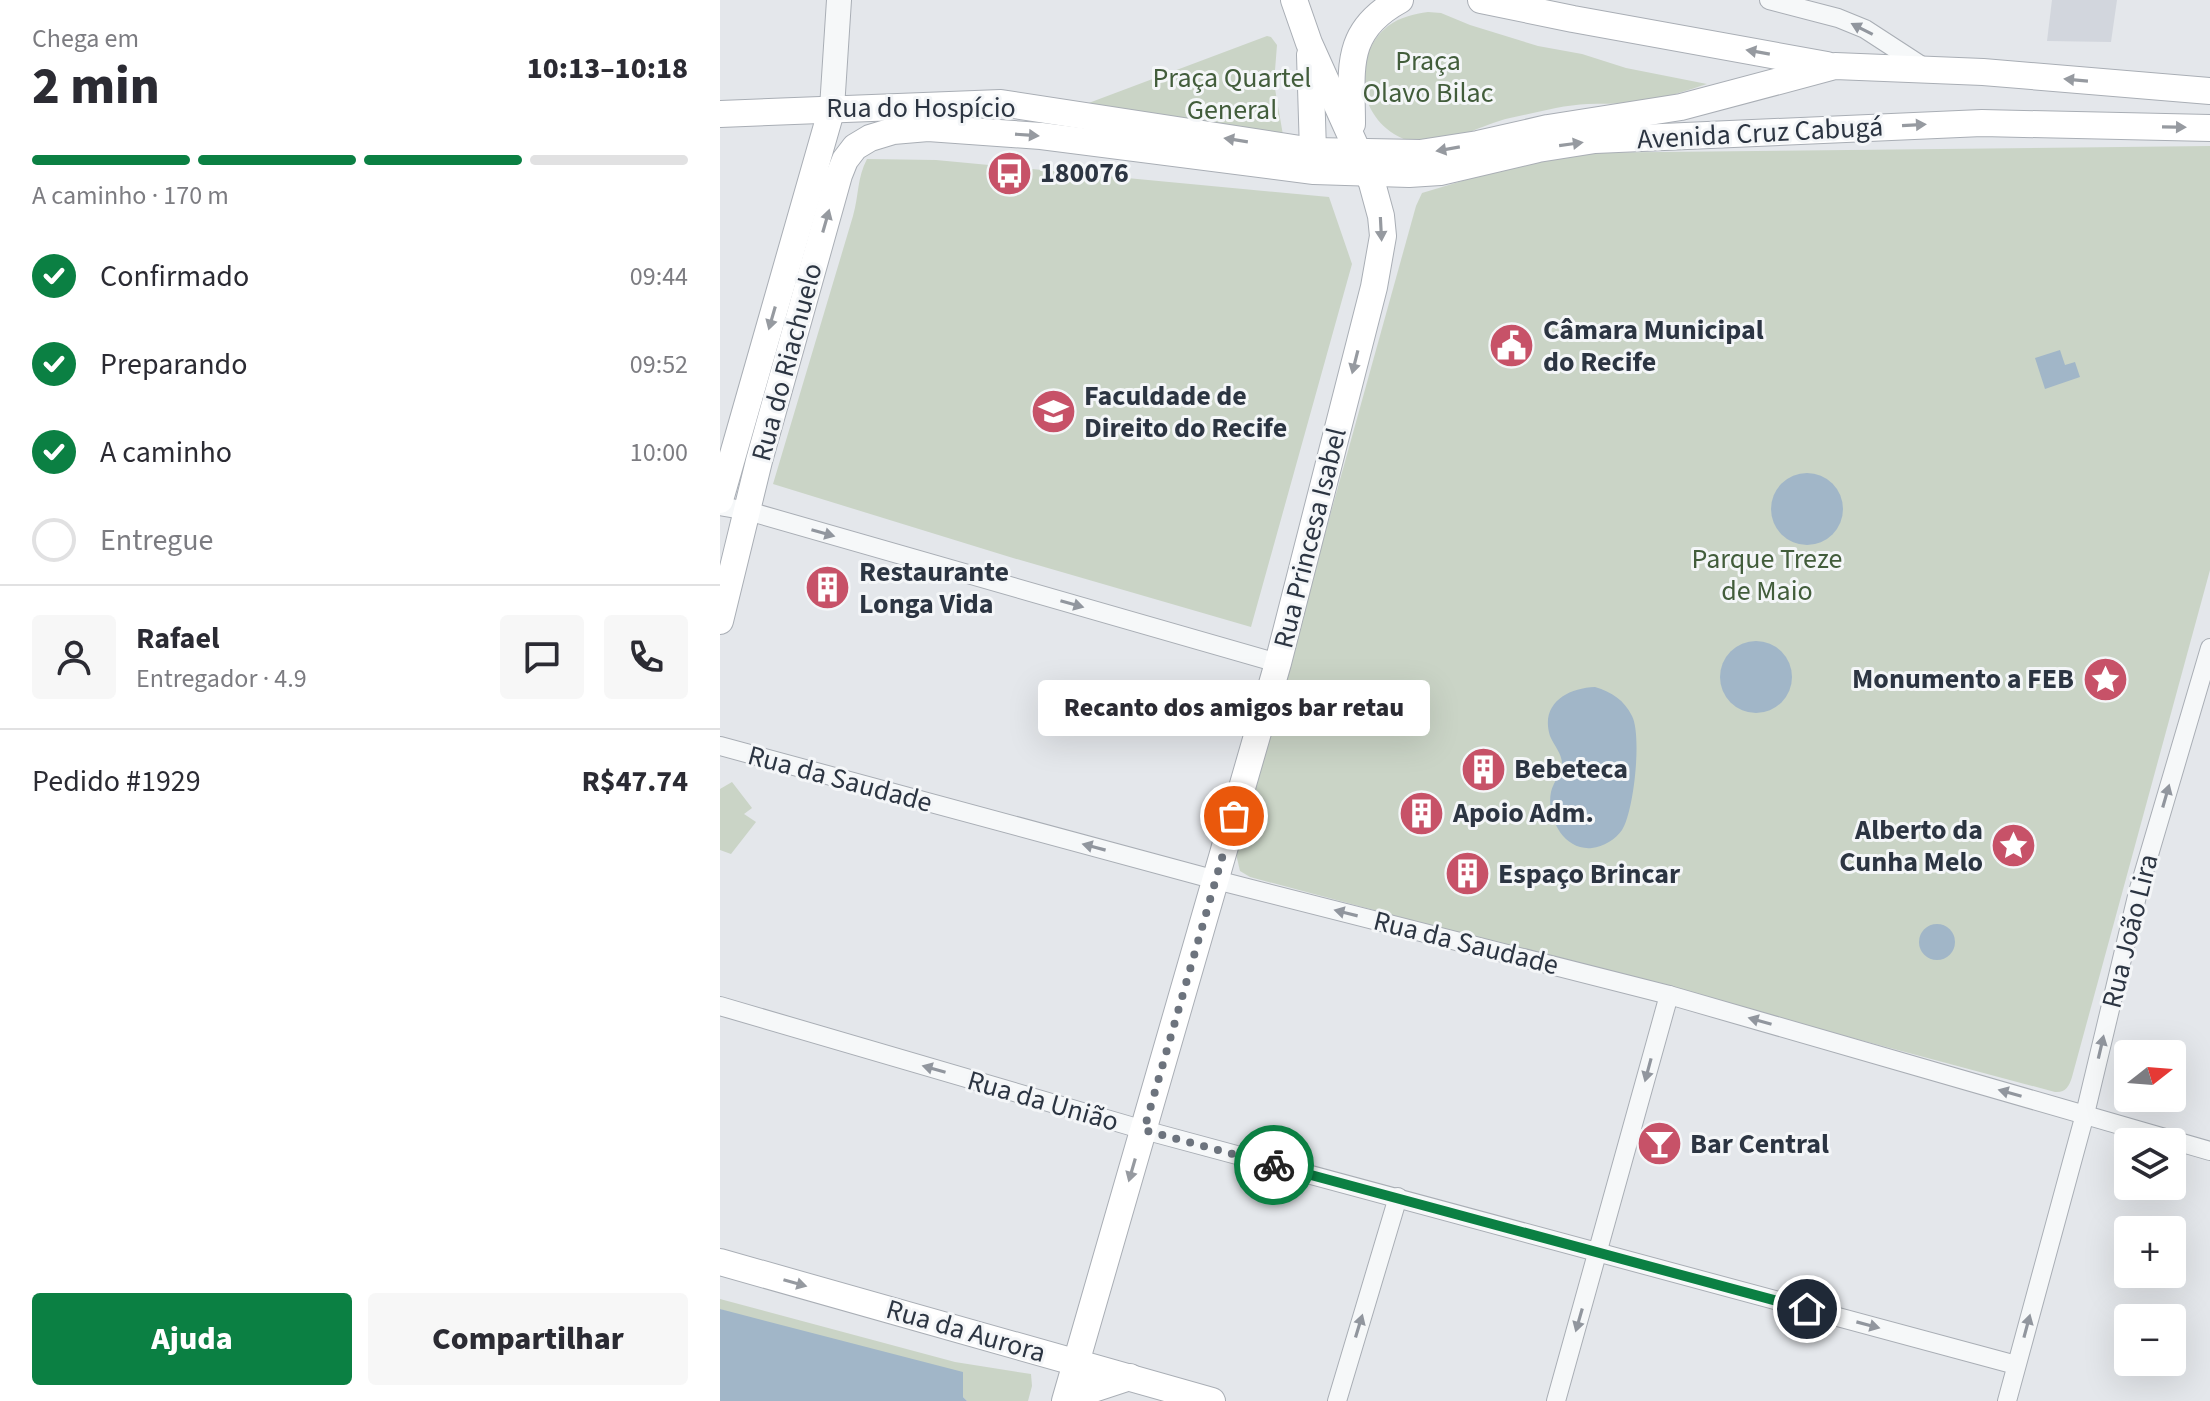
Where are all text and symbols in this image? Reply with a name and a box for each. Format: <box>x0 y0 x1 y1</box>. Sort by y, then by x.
text: Chega em <box>32 20 139 57</box>
one-way arrow <box>1850 22 1873 35</box>
park label: Praça Olavo Bilac <box>1363 41 1494 113</box>
one-way arrow <box>1745 46 1770 58</box>
text: 10:13–10:18 <box>527 47 688 90</box>
text: 2 min <box>32 50 160 124</box>
park label: Praça Quartel General <box>1153 58 1311 130</box>
one-way arrow <box>2064 73 2089 86</box>
street label: Rua do Hospício <box>826 88 1016 128</box>
street label: Avenida Cruz Cabugá <box>1636 107 1884 159</box>
one-way arrow <box>1902 119 1927 132</box>
one-way arrow <box>2162 121 2187 134</box>
one-way arrow <box>1015 129 1040 142</box>
one-way arrow <box>1223 133 1248 146</box>
one-way arrow <box>1559 137 1584 150</box>
one-way arrow <box>1435 144 1460 156</box>
bus stop icon: 180076 <box>985 149 1033 197</box>
place label: 180076 <box>1040 153 1129 193</box>
text: A caminho · 170 m <box>32 177 229 214</box>
one-way arrow <box>820 209 833 233</box>
one-way arrow <box>1375 216 1388 241</box>
icon: check <box>32 254 76 298</box>
text: Confirmado <box>100 255 249 298</box>
text: 09:44 <box>630 258 688 295</box>
street label: Rua do Riachuelo <box>741 259 833 465</box>
one-way arrow <box>765 306 778 330</box>
place label: Câmara Municipal do Recife <box>1543 310 1764 382</box>
public building icon: Câmara Municipal do Recife <box>1488 322 1536 370</box>
icon: check <box>32 342 76 386</box>
text: Preparando <box>100 343 247 386</box>
text: 09:52 <box>630 346 688 383</box>
one-way arrow <box>1348 350 1360 375</box>
place label: Faculdade de Direito do Recife <box>1084 376 1287 448</box>
school or university icon: Faculdade de Direito do Recife <box>1029 388 1077 436</box>
street label: Rua Princesa Isabel <box>1263 424 1357 652</box>
icon: check <box>32 430 76 474</box>
text: A caminho <box>100 431 232 474</box>
text: 10:00 <box>630 434 688 471</box>
text: Entregue <box>100 519 213 562</box>
one-way arrow <box>810 527 835 539</box>
park label: Parque Treze de Maio <box>1691 539 1843 611</box>
place label: Restaurante Longa Vida <box>859 552 1009 624</box>
building icon: Restaurante Longa Vida <box>804 564 852 612</box>
one-way arrow <box>1061 598 1085 611</box>
button: person <box>32 615 116 699</box>
button: chat <box>500 615 584 699</box>
button: phone <box>604 615 688 699</box>
text: Rafael <box>136 617 220 660</box>
place icon: Monumento a FEB <box>2081 655 2129 703</box>
place label: Monumento a FEB <box>1852 659 2074 699</box>
text: Entregador · 4.9 <box>136 660 307 697</box>
callout: Recanto dos amigos bar retau <box>1038 680 1430 736</box>
text: Recanto dos amigos bar retau <box>1064 689 1404 726</box>
street label: Rua da Saudade <box>743 735 937 823</box>
building icon: Bebeteca <box>1459 745 1507 793</box>
place label: Bebeteca <box>1514 749 1628 789</box>
text: Pedido #1929 <box>32 760 201 803</box>
text: R$47.74 <box>581 760 688 803</box>
pin <box>1200 782 1268 850</box>
one-way arrow <box>2160 783 2173 807</box>
building icon: Apoio Adm. <box>1398 789 1446 837</box>
place label: Apoio Adm. <box>1452 793 1594 833</box>
icon: bag <box>1212 794 1256 838</box>
place label: Alberto da Cunha Melo <box>1839 810 1983 882</box>
place icon: Alberto da Cunha Melo <box>1990 822 2038 870</box>
one-way arrow <box>1082 840 1106 853</box>
building icon: Espaço Brincar <box>1443 850 1491 898</box>
street label: Rua João Lira <box>2092 850 2168 1012</box>
place label: Espaço Brincar <box>1498 854 1681 894</box>
street label: Rua da Saudade <box>1369 901 1563 985</box>
one-way arrow <box>1333 906 1358 918</box>
one-way arrow <box>1747 1014 1771 1027</box>
one-way arrow <box>2095 1035 2107 1060</box>
north arrow <box>2114 1040 2186 1112</box>
map controls <box>2114 1040 2186 1376</box>
one-way arrow <box>1641 1058 1654 1082</box>
street label: Rua da União <box>963 1060 1123 1142</box>
one-way arrow <box>922 1062 946 1075</box>
one-way arrow <box>1997 1086 2021 1099</box>
bar icon: Bar Central <box>1635 1120 1683 1168</box>
place label: Bar Central <box>1690 1124 1829 1164</box>
courier <box>1234 1125 1314 1205</box>
button: layers <box>2114 1128 2186 1200</box>
icon: bike <box>1252 1143 1296 1187</box>
one-way arrow <box>1125 1158 1138 1182</box>
button: + <box>2114 1216 2186 1288</box>
pin <box>1773 1275 1841 1343</box>
one-way arrow <box>784 1277 808 1290</box>
icon: home <box>1785 1287 1829 1331</box>
street label: Rua da Aurora <box>882 1289 1050 1373</box>
button: Ajuda <box>32 1293 352 1385</box>
button: Compartilhar <box>368 1293 688 1385</box>
button: − <box>2114 1304 2186 1376</box>
one-way arrow <box>1572 1309 1585 1333</box>
one-way arrow <box>2021 1313 2034 1337</box>
one-way arrow <box>1353 1314 1366 1338</box>
one-way arrow <box>1856 1319 1880 1332</box>

